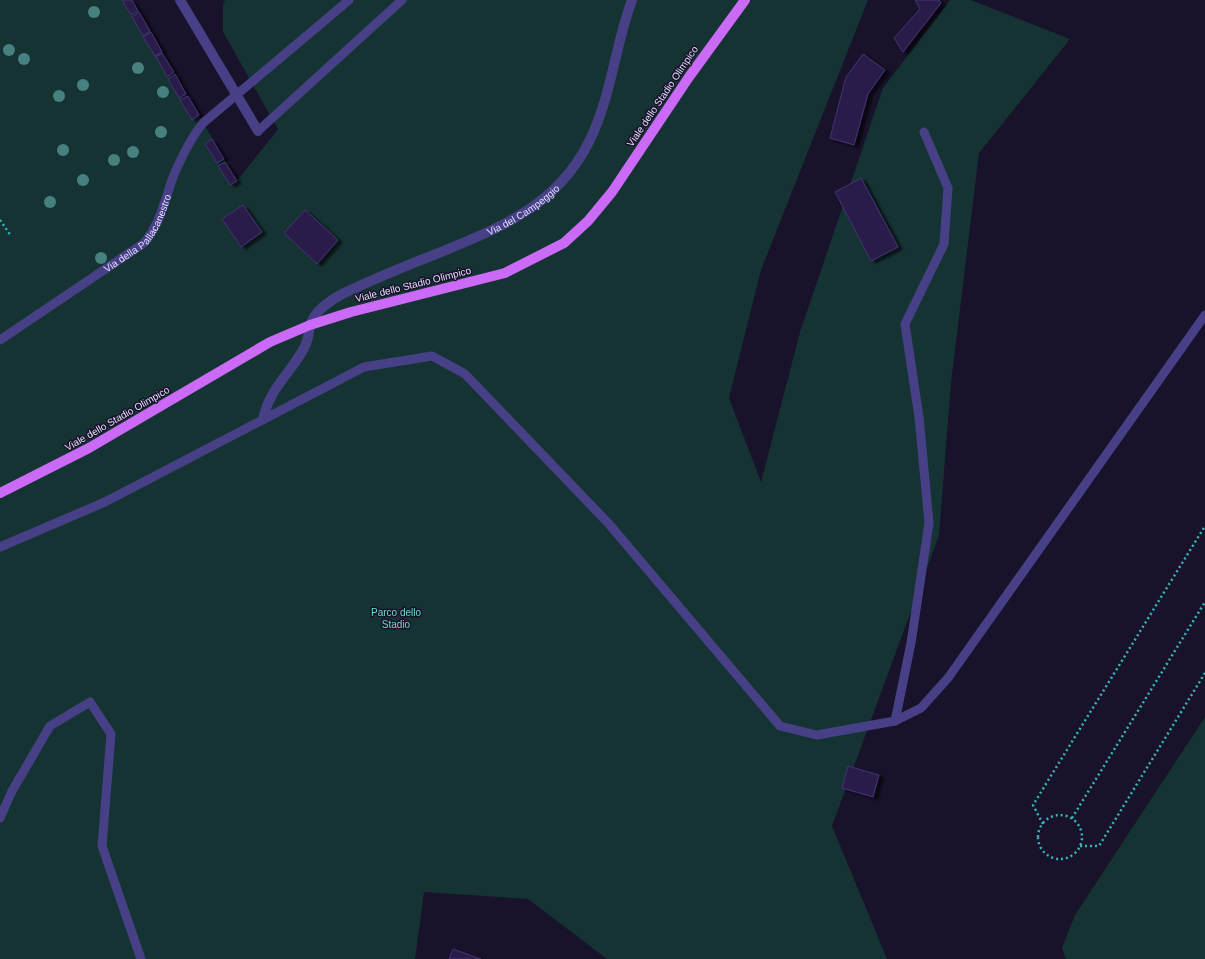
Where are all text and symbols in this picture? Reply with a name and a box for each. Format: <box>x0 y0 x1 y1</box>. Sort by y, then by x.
street label: Viale dello Stadio Olimpico <box>625 44 700 149</box>
street label: Via del Campeggio <box>485 182 562 238</box>
street label: Via della Pallacanestro <box>102 193 173 274</box>
street label: Viale dello Stadio Olimpico <box>354 265 472 304</box>
street label: Viale dello Stadio Olimpico <box>63 384 172 453</box>
park label: Parco dello Stadio <box>371 607 421 630</box>

